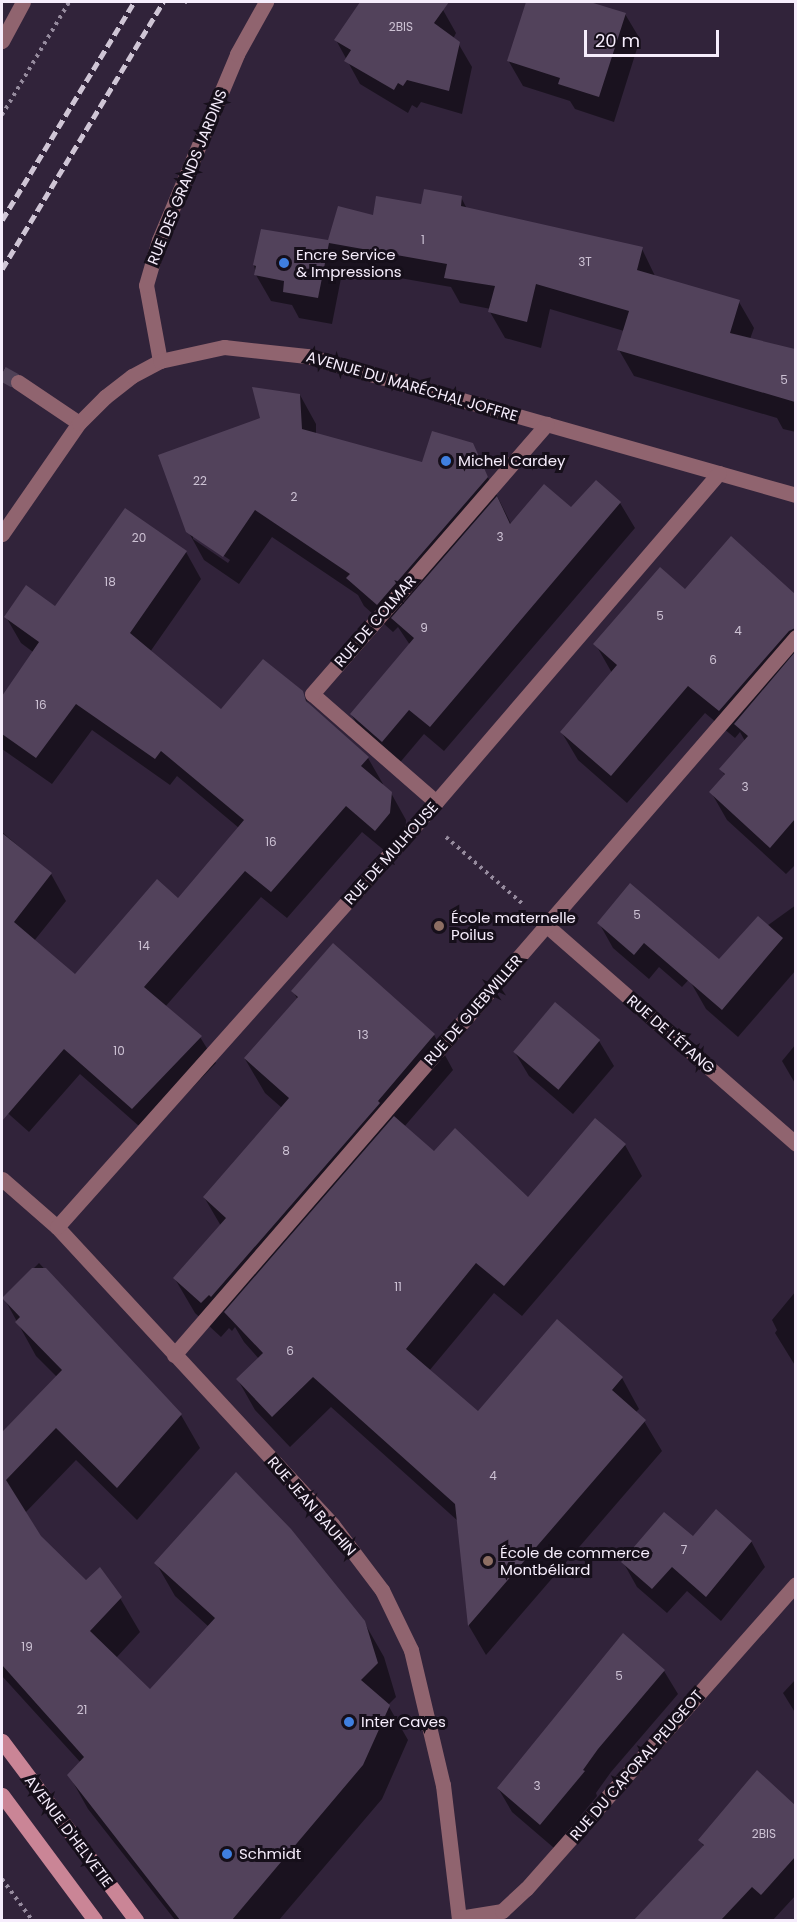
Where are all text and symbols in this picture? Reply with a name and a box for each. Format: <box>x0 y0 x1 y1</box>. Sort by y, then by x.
scale bar <box>587 18 722 56</box>
house number: 2BIS <box>389 20 413 34</box>
text: 20 m <box>595 28 640 53</box>
street label: RUE DES GRANDS JARDINS <box>143 87 231 267</box>
house number: 1 <box>421 233 425 247</box>
place label: Encre Service & Impressions <box>296 245 402 280</box>
house number: 3T <box>578 255 592 269</box>
marker: Encre Service & Impressions <box>277 256 291 270</box>
street label: AVENUE DU MARÉCHAL JOFFRE <box>304 347 520 425</box>
house number: 5 <box>780 373 788 387</box>
place label: Michel Cardey <box>458 452 566 470</box>
marker: Michel Cardey <box>439 454 453 468</box>
house number: 22 <box>193 474 207 488</box>
house number: 2 <box>291 490 297 504</box>
house number: 3 <box>496 530 504 544</box>
house number: 20 <box>132 531 146 545</box>
street label: RUE DE COLMAR <box>330 572 420 670</box>
house number: 18 <box>104 575 116 589</box>
house number: 5 <box>656 609 664 623</box>
house number: 9 <box>420 621 428 635</box>
house number: 4 <box>734 624 742 638</box>
house number: 6 <box>709 653 717 667</box>
house number: 16 <box>35 698 47 712</box>
house number: 3 <box>741 780 749 794</box>
street label: RUE DE MULHOUSE <box>340 798 442 908</box>
house number: 16 <box>265 835 277 849</box>
place label: École maternelle Poilus <box>451 908 576 943</box>
house number: 5 <box>633 908 641 922</box>
marker: École maternelle Poilus <box>432 919 446 933</box>
house number: 14 <box>138 939 150 953</box>
street label: RUE DE GUEBWILLER <box>420 951 526 1069</box>
street label: RUE DE L'ÉTANG <box>623 991 719 1077</box>
house number: 13 <box>358 1028 368 1042</box>
house number: 10 <box>113 1044 125 1058</box>
house number: 8 <box>282 1144 290 1158</box>
house number: 11 <box>394 1280 402 1294</box>
house number: 6 <box>286 1344 294 1358</box>
street label: RUE JEAN BAUHIN <box>264 1453 360 1559</box>
house number: 4 <box>489 1469 497 1483</box>
place label: École de commerce Montbéliard <box>500 1543 650 1578</box>
house number: 7 <box>681 1543 687 1557</box>
marker: École de commerce Montbéliard <box>481 1554 495 1568</box>
house number: 19 <box>21 1640 33 1654</box>
house number: 5 <box>615 1669 623 1683</box>
street label: RUE DU CAPORAL PEUGEOT <box>566 1686 706 1844</box>
house number: 21 <box>77 1703 87 1717</box>
place label: Inter Caves <box>361 1713 446 1731</box>
marker: Inter Caves <box>342 1715 356 1729</box>
street label: AVENUE D'HELVETIE <box>21 1772 117 1890</box>
house number: 3 <box>533 1779 541 1793</box>
house number: 2BIS <box>752 1827 776 1841</box>
place label: Schmidt <box>239 1845 301 1863</box>
marker: Schmidt <box>220 1847 234 1861</box>

